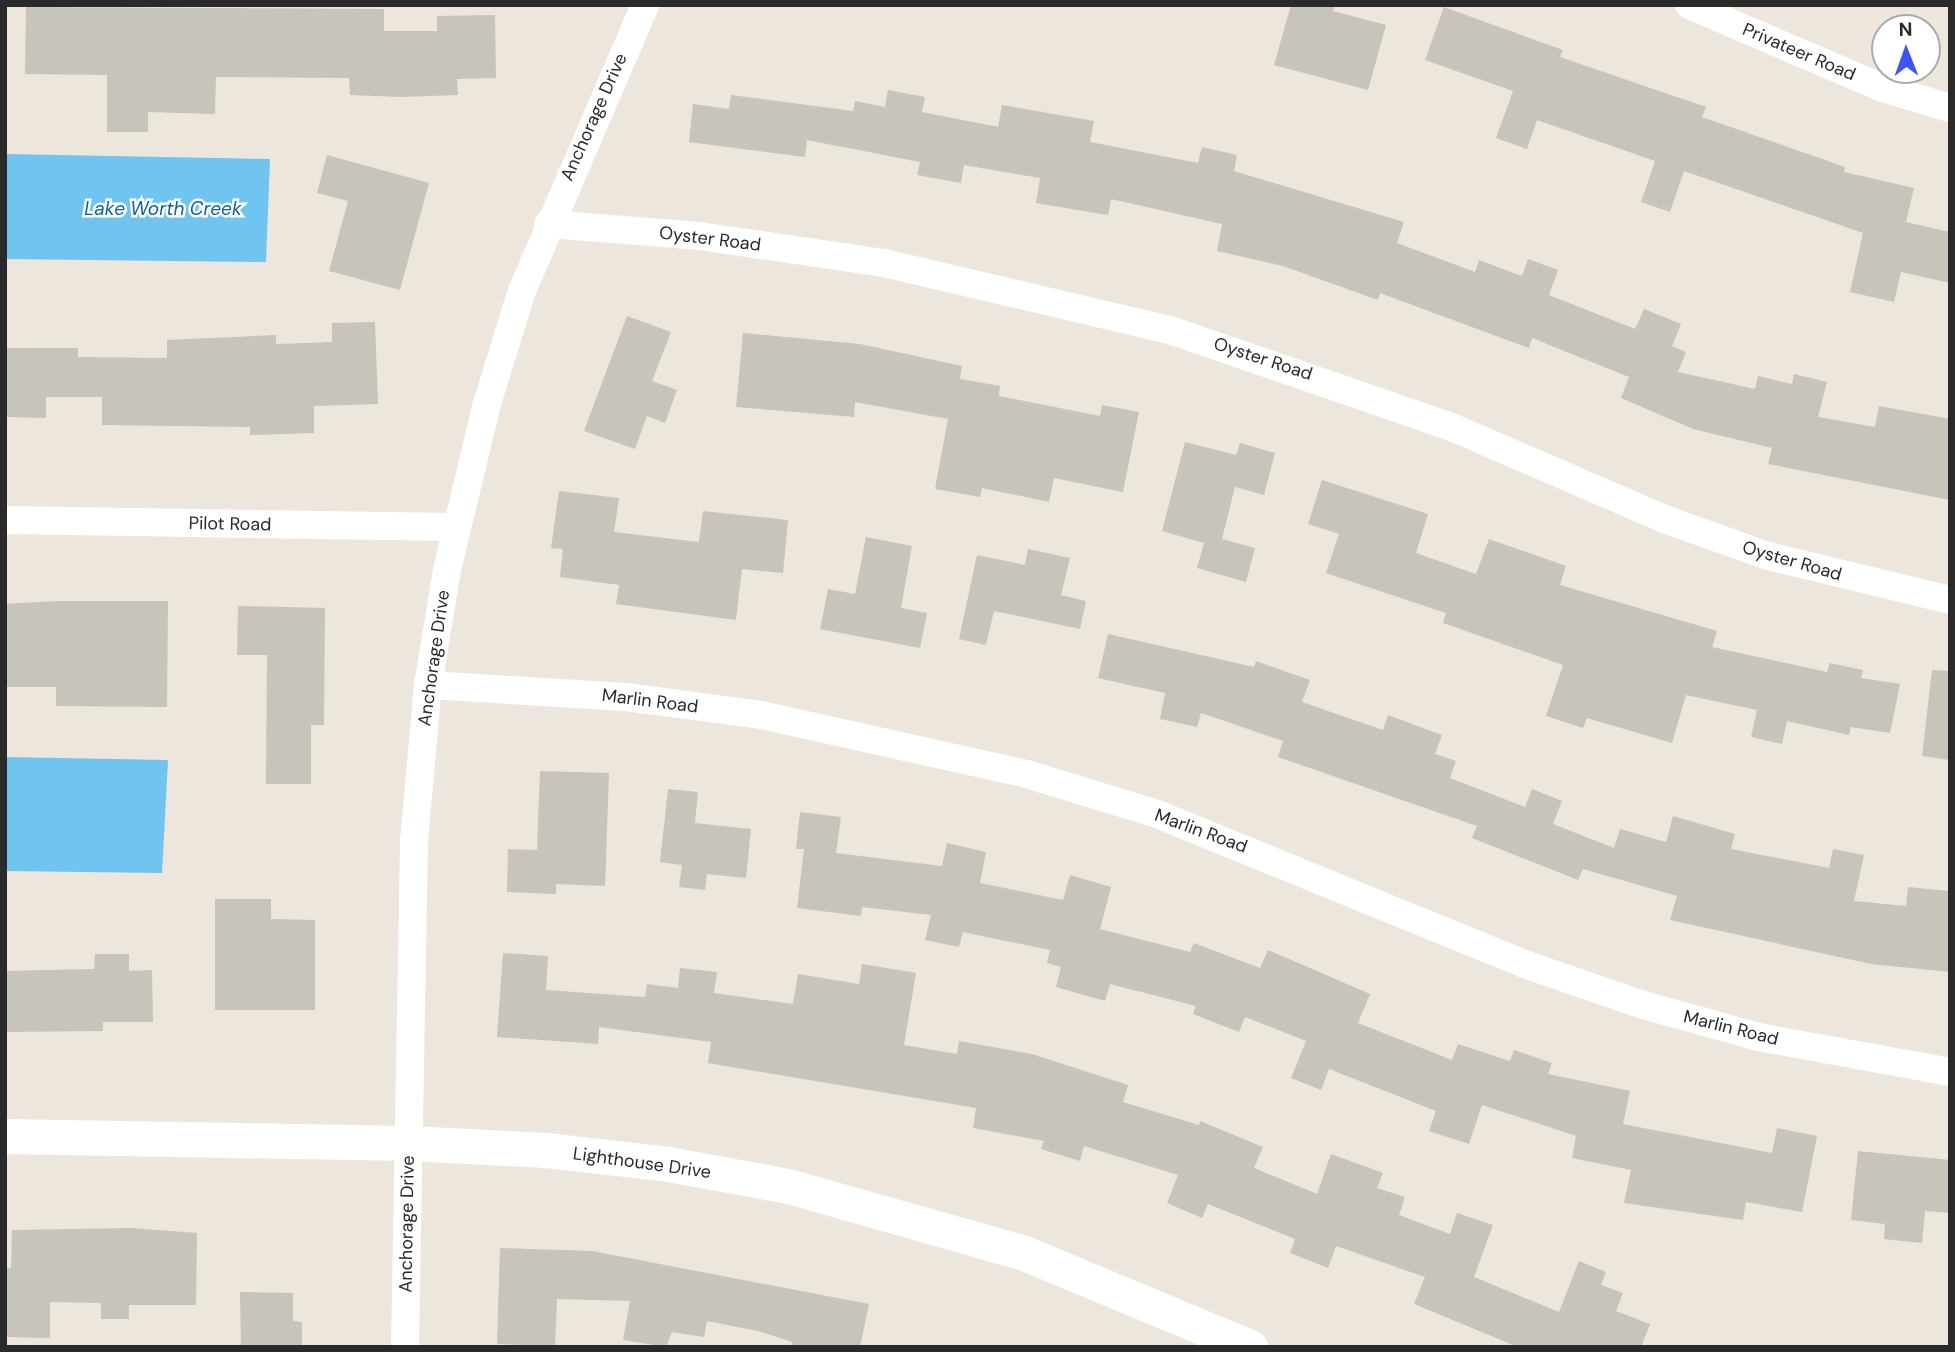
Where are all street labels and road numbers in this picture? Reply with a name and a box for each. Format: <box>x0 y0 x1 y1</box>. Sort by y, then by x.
street label: Privateer Road <box>1739 18 1859 86</box>
street label: Anchorage Drive <box>556 50 632 184</box>
street label: Oyster Road <box>658 222 762 256</box>
street label: Oyster Road <box>1211 333 1315 385</box>
street label: Pilot Road <box>188 512 272 536</box>
street label: Oyster Road <box>1740 537 1844 585</box>
street label: Anchorage Drive <box>414 588 454 728</box>
street label: Marlin Road <box>601 684 699 718</box>
street label: Marlin Road <box>1152 804 1250 858</box>
street label: Marlin Road <box>1681 1006 1781 1050</box>
street label: Lighthouse Drive <box>572 1143 712 1183</box>
street label: Anchorage Drive <box>395 1155 419 1293</box>

